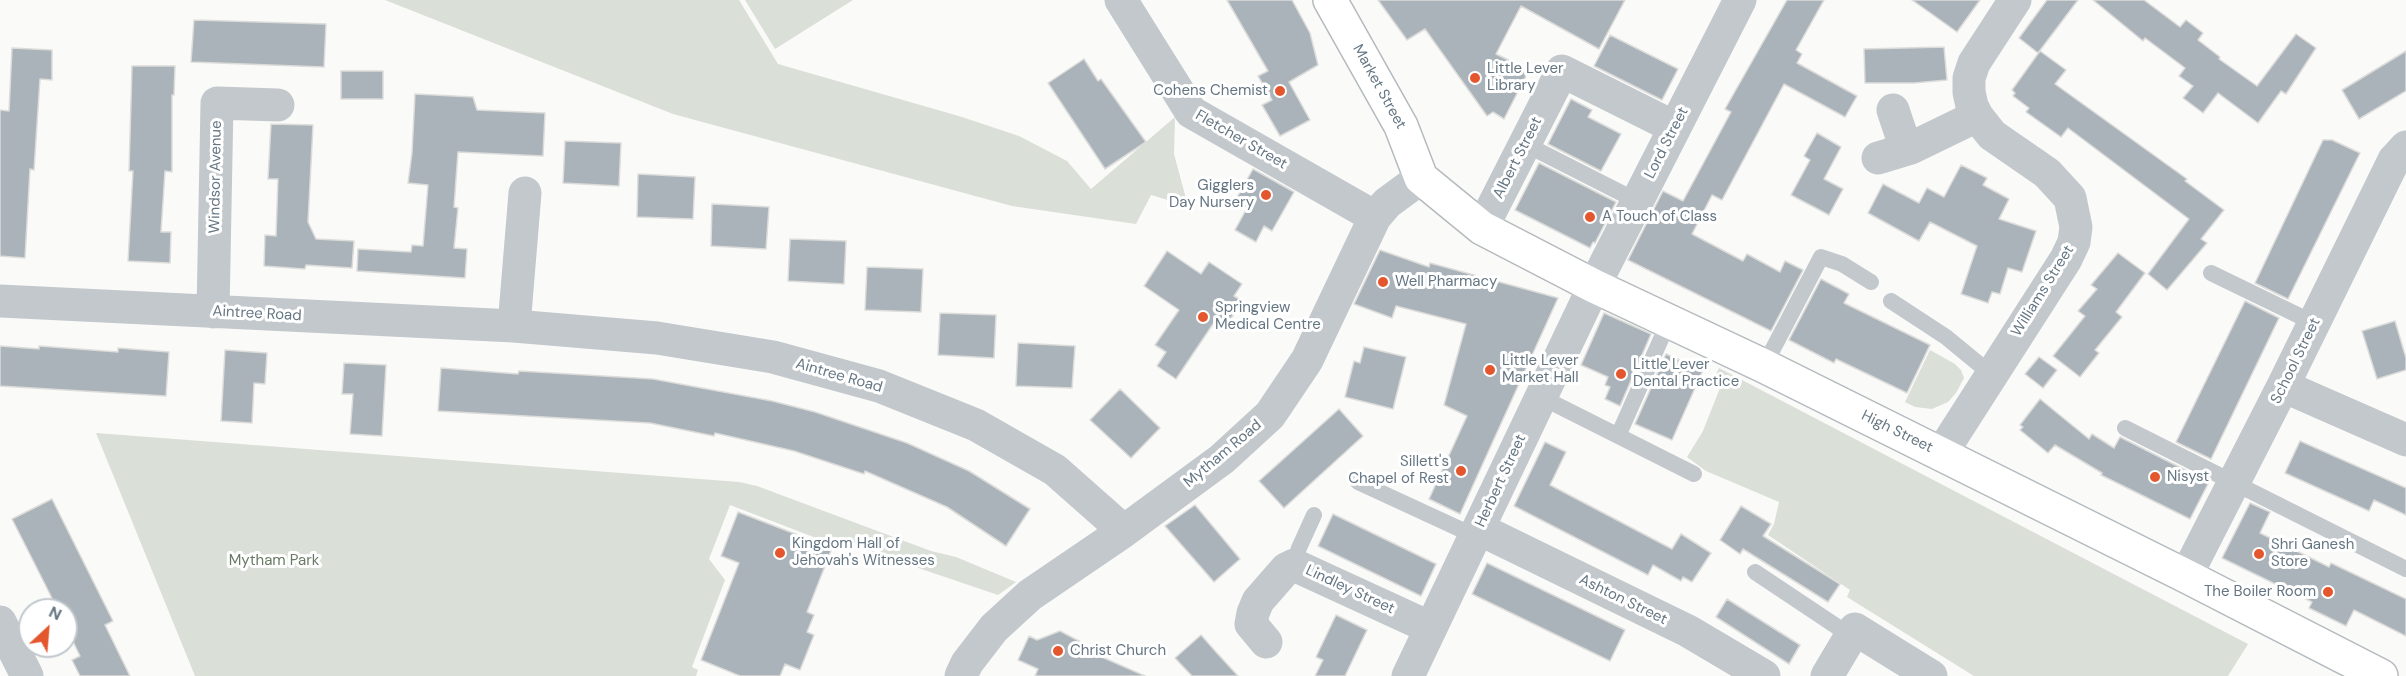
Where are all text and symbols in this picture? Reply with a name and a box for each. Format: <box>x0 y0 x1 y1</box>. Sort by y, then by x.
street label: Market Street <box>1348 42 1410 132</box>
place label: Little Lever Library <box>1487 60 1564 95</box>
marker: Little Lever Library <box>1468 71 1482 85</box>
place label: Cohens Chemist <box>1153 82 1268 100</box>
marker: Cohens Chemist <box>1273 84 1287 98</box>
street label: Lord Street <box>1641 104 1693 182</box>
street label: Fletcher Street <box>1192 106 1290 174</box>
street label: Albert Street <box>1490 114 1546 202</box>
street label: Windsor Avenue <box>206 120 226 234</box>
place label: Gigglers Day Nursery <box>1169 177 1254 212</box>
marker: Gigglers Day Nursery <box>1259 188 1273 202</box>
place label: A Touch of Class <box>1602 208 1717 226</box>
marker: A Touch of Class <box>1583 210 1597 224</box>
street label: Williams Street <box>2008 242 2078 340</box>
place label: Well Pharmacy <box>1395 273 1497 291</box>
marker: Well Pharmacy <box>1376 275 1390 289</box>
place label: Springview Medical Centre <box>1215 299 1321 334</box>
street label: Aintree Road <box>212 303 302 325</box>
marker: Springview Medical Centre <box>1196 310 1210 324</box>
street label: School Street <box>2267 315 2325 407</box>
place label: Little Lever Market Hall <box>1502 352 1579 387</box>
street label: Aintree Road <box>794 355 884 397</box>
place label: Little Lever Dental Practice <box>1633 356 1739 391</box>
marker: Little Lever Market Hall <box>1483 363 1497 377</box>
marker: Little Lever Dental Practice <box>1614 367 1628 381</box>
street label: High Street <box>1858 407 1936 457</box>
street label: Mytham Road <box>1180 416 1266 492</box>
street label: Herbert Street <box>1472 432 1530 530</box>
place label: Sillett's Chapel of Rest <box>1348 453 1449 488</box>
marker: Sillett's Chapel of Rest <box>1454 464 1468 478</box>
place label: Nisyst <box>2167 468 2209 486</box>
marker: Nisyst <box>2148 470 2162 484</box>
place label: Kingdom Hall of Jehovah's Witnesses <box>792 535 935 570</box>
place label: Shri Ganesh Store <box>2271 536 2354 571</box>
marker: Kingdom Hall of Jehovah's Witnesses <box>773 546 787 560</box>
marker: Shri Ganesh Store <box>2252 547 2266 561</box>
park label: Mytham Park <box>229 552 319 570</box>
street label: Lindley Street <box>1303 562 1397 618</box>
street label: Ashton Street <box>1576 571 1670 629</box>
place label: The Boiler Room <box>2204 583 2316 601</box>
marker: The Boiler Room <box>2321 585 2335 599</box>
north arrow <box>18 598 78 658</box>
text: N <box>45 601 65 625</box>
place label: Christ Church <box>1070 642 1166 660</box>
marker: Christ Church <box>1051 644 1065 658</box>

